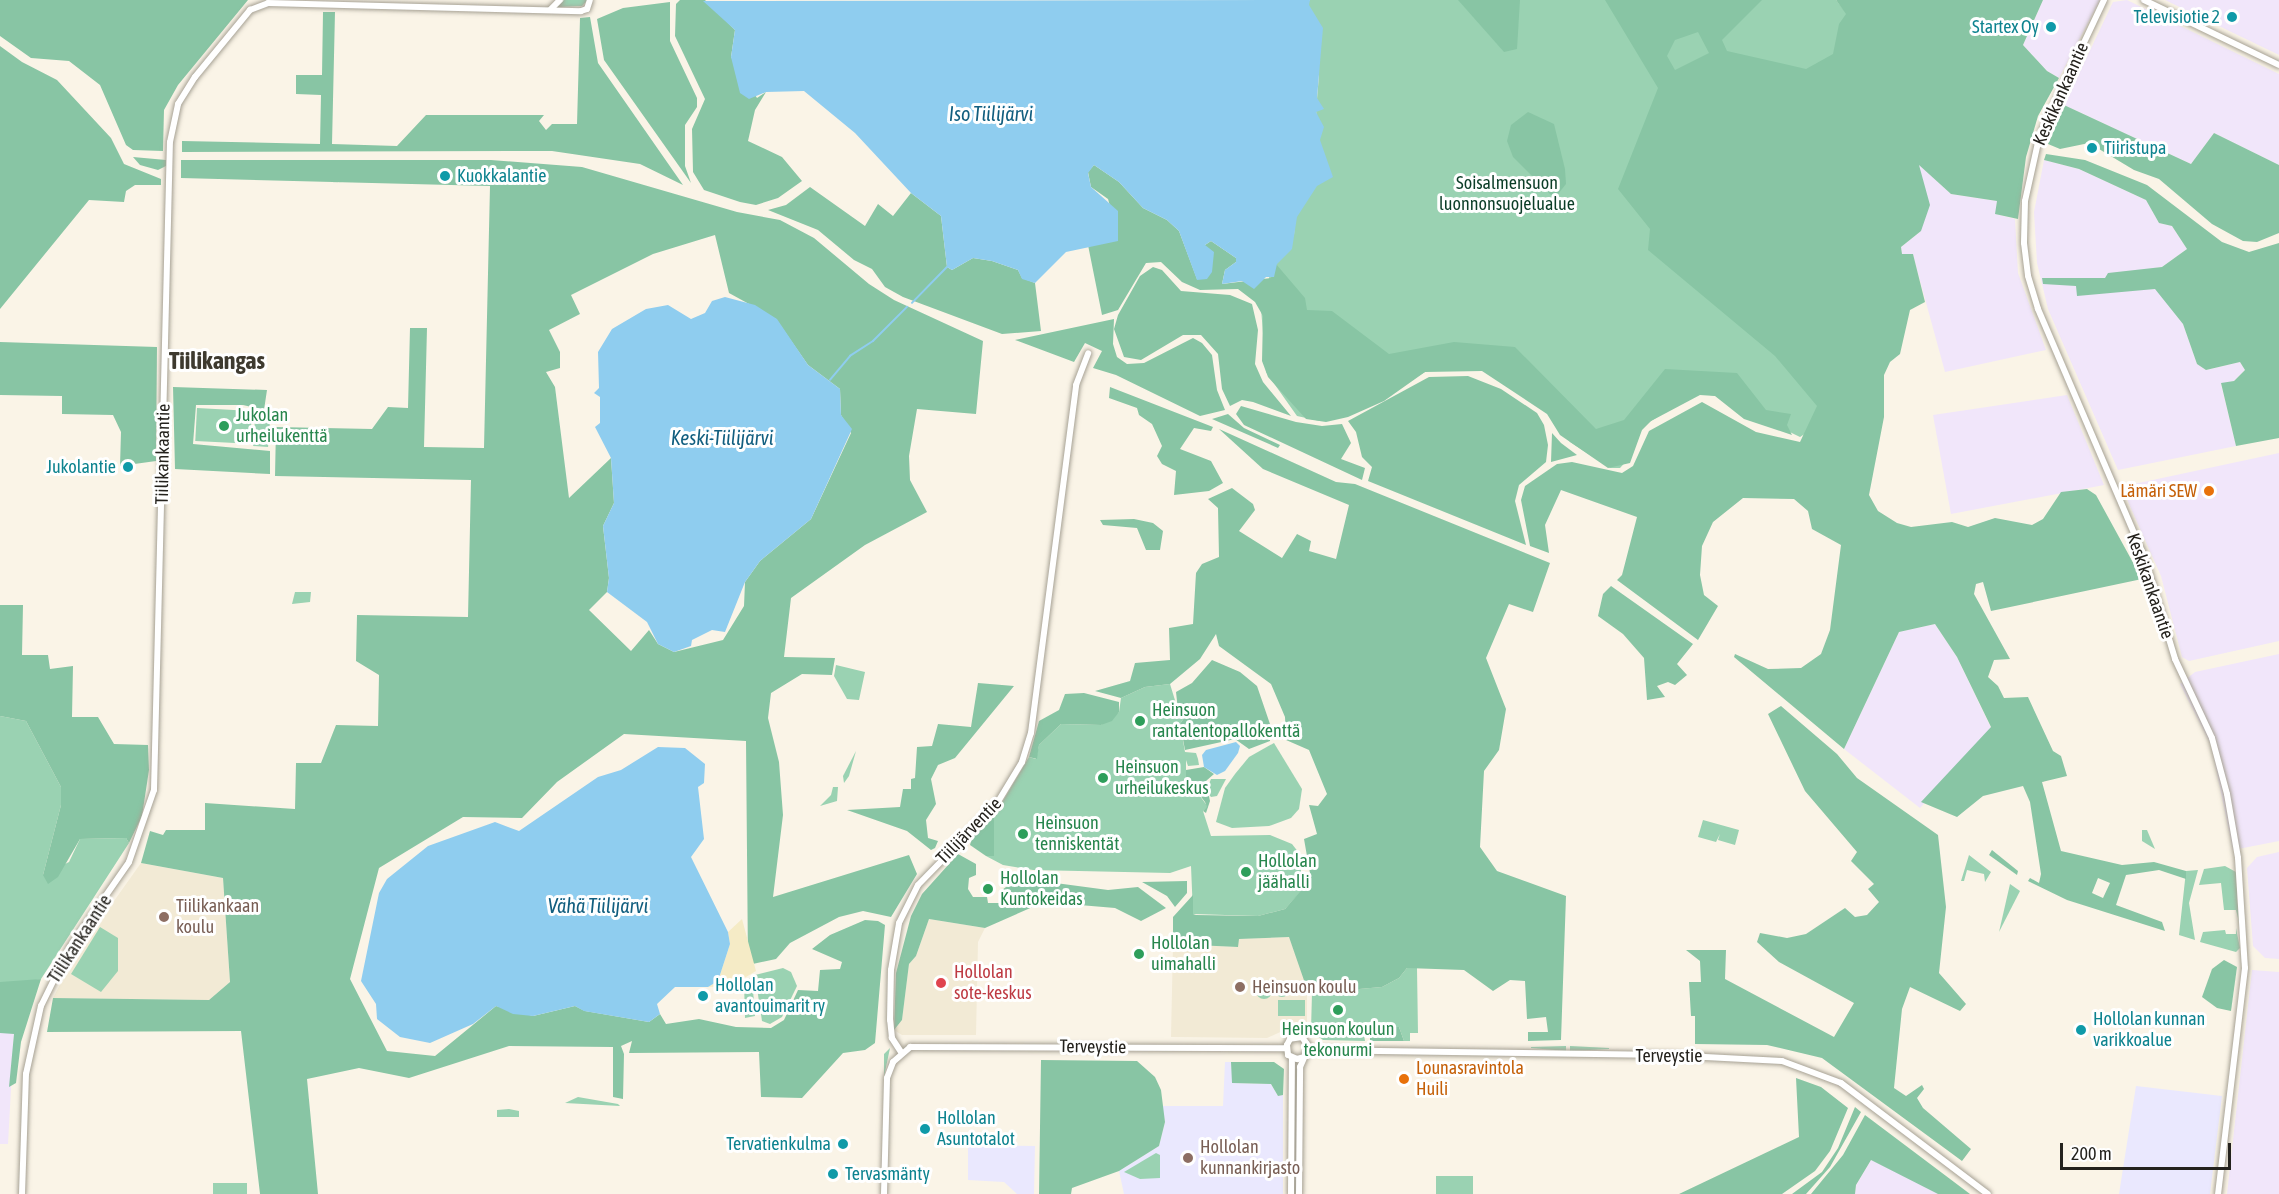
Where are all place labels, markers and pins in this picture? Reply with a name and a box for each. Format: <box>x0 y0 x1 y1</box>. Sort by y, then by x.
place label: Televisiotie 2 <box>2133 6 2220 28</box>
marker: Televisiotie 2 <box>2225 10 2239 24</box>
place label: Startex Oy <box>1972 16 2039 38</box>
marker: Startex Oy <box>2044 20 2058 34</box>
place label: Tiiristupa <box>2104 137 2166 159</box>
marker: Tiiristupa <box>2085 141 2099 155</box>
place label: Kuokkalantie <box>457 165 546 187</box>
marker: Kuokkalantie <box>438 169 452 183</box>
place label: Jukolan urheilukenttä <box>236 405 328 448</box>
marker: Jukolan urheilukenttä <box>217 419 231 433</box>
place label: Jukolantie <box>46 456 116 478</box>
marker: Jukolantie <box>121 460 135 474</box>
place label: Lämäri SEW <box>2120 480 2197 502</box>
marker: Lämäri SEW <box>2202 484 2216 498</box>
place label: Heinsuon rantalentopallokenttä <box>1152 700 1300 742</box>
marker: Heinsuon rantalentopallokenttä <box>1133 714 1147 728</box>
place label: Heinsuon urheilukeskus <box>1115 757 1209 800</box>
marker: Heinsuon urheilukeskus <box>1096 771 1110 785</box>
place label: Heinsuon tenniskentät <box>1035 813 1119 856</box>
marker: Heinsuon tenniskentät <box>1016 827 1030 841</box>
place label: Hollolan jäähalli <box>1258 851 1317 894</box>
marker: Hollolan jäähalli <box>1239 865 1253 879</box>
place label: Hollolan Kuntokeidas <box>1000 868 1083 910</box>
marker: Hollolan Kuntokeidas <box>981 882 995 896</box>
place label: Tiilikankaan koulu <box>176 896 259 938</box>
marker: Tiilikankaan koulu <box>157 910 171 924</box>
place label: Hollolan uimahalli <box>1151 933 1216 976</box>
marker: Hollolan uimahalli <box>1132 947 1146 961</box>
place label: Hollolan sote-keskus <box>954 962 1032 1004</box>
marker: Hollolan sote-keskus <box>932 974 950 992</box>
place label: Hollolan avantouimarit ry <box>715 975 825 1018</box>
place label: Heinsuon koulu <box>1252 976 1356 998</box>
marker: Heinsuon koulu <box>1233 980 1247 994</box>
marker: Hollolan avantouimarit ry <box>696 989 710 1003</box>
marker: Heinsuon koulun tekonurmi <box>1331 1003 1345 1017</box>
place label: Hollolan kunnan varikkoalue <box>2093 1009 2205 1052</box>
place label: Heinsuon koulun tekonurmi <box>1281 1019 1395 1062</box>
marker: Hollolan kunnan varikkoalue <box>2074 1023 2088 1037</box>
place label: Lounasravintola Huili <box>1416 1058 1524 1100</box>
marker: Lounasravintola Huili <box>1397 1072 1411 1086</box>
place label: Hollolan Asuntotalot <box>937 1108 1015 1150</box>
marker: Hollolan Asuntotalot <box>918 1122 932 1136</box>
place label: Tervatienkulma <box>726 1133 831 1155</box>
marker: Tervatienkulma <box>836 1137 850 1151</box>
place label: Hollolan kunnankirjasto <box>1200 1137 1300 1180</box>
marker: Hollolan kunnankirjasto <box>1181 1151 1195 1165</box>
place label: Tervasmänty <box>845 1163 930 1185</box>
marker: Tervasmänty <box>826 1167 840 1181</box>

